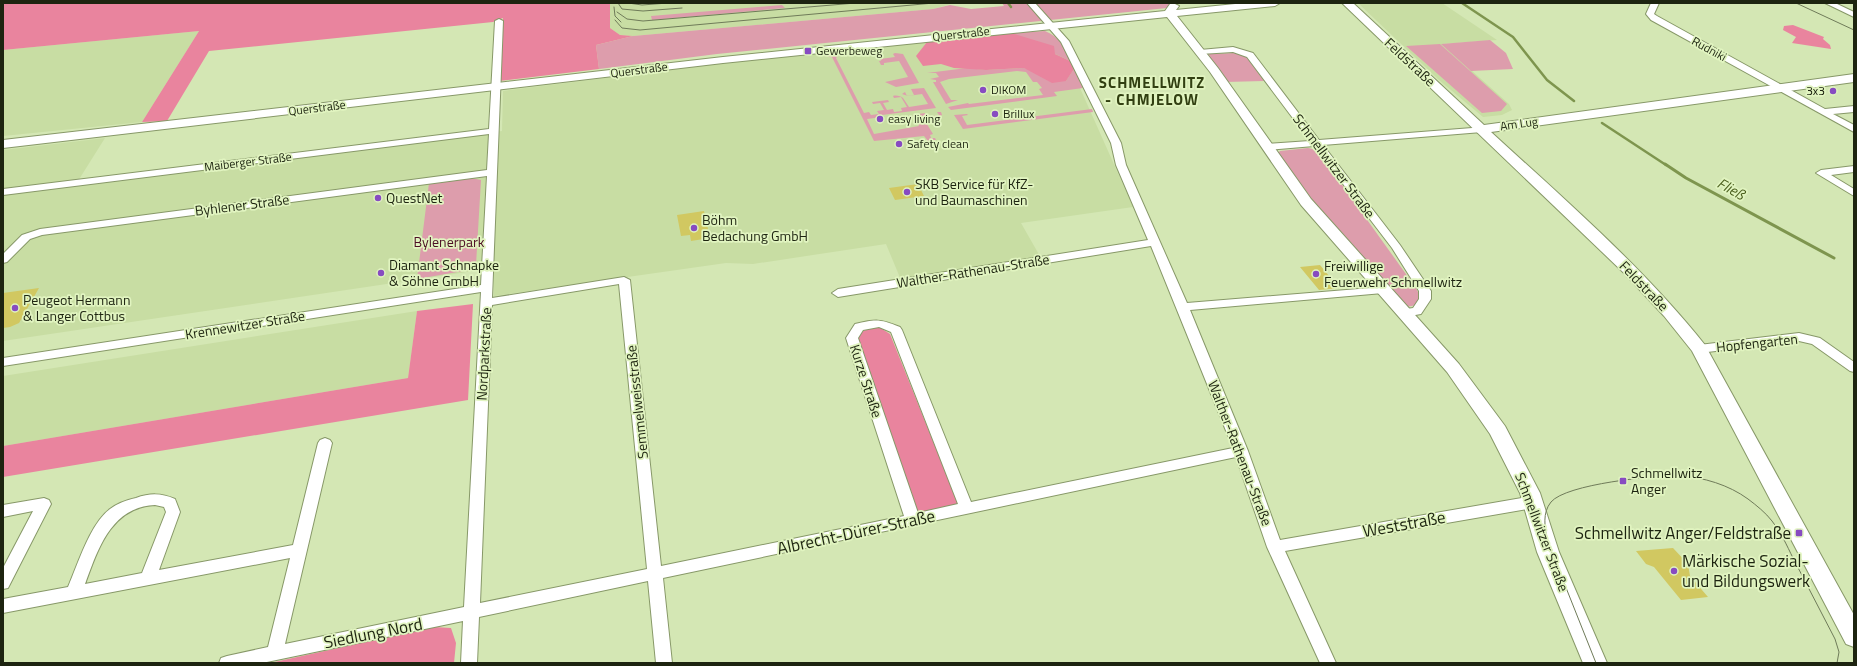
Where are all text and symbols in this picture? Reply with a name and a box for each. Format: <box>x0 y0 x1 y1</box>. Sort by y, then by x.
street label: Querstraße <box>931 21 990 46</box>
street label: Rudniki <box>1688 31 1730 66</box>
street label: Feldstraße <box>1380 32 1441 91</box>
place label: Gewerbeweg <box>816 41 882 60</box>
marker: Gewerbeweg <box>803 46 813 56</box>
street label: Querstraße <box>609 57 669 82</box>
district label: SCHMELLWITZ - CHMJELOW <box>1099 71 1205 111</box>
place label: DIKOM <box>991 80 1026 99</box>
place label: 3x3 <box>1806 81 1825 100</box>
marker: DIKOM <box>978 85 988 95</box>
marker: 3x3 <box>1828 86 1838 96</box>
street label: Querstraße <box>287 95 347 120</box>
place label: Brillux <box>1003 104 1035 123</box>
place label: easy living <box>888 109 940 128</box>
marker: Brillux <box>990 109 1000 119</box>
street label: Schmellwitzer Straße <box>1288 109 1381 222</box>
street label: Am Lug <box>1499 111 1539 136</box>
marker: easy living <box>875 114 885 124</box>
place label: Safety clean <box>907 134 969 153</box>
marker: Safety clean <box>894 139 904 149</box>
street label: Maiberger Straße <box>203 147 293 176</box>
water label: Fließ <box>1713 172 1750 206</box>
place label: SKB Service für KfZ- und Baumaschinen <box>915 173 1033 210</box>
place label: QuestNet <box>386 187 443 208</box>
marker: SKB Service für KfZ- und Baumaschinen <box>902 187 912 197</box>
street label: Byhlener Straße <box>194 188 290 221</box>
marker: QuestNet <box>373 193 383 203</box>
place label: Böhm Bedachung GmbH <box>702 209 808 246</box>
marker: Böhm Bedachung GmbH <box>689 223 699 233</box>
park label: Bylenerpark <box>413 231 485 252</box>
street label: Walther-Rathenau-Straße <box>895 248 1051 293</box>
place label: Diamant Schnapke & Söhne GmbH <box>389 254 499 291</box>
place label: Freiwillige Feuerwehr Schmellwitz <box>1324 255 1462 292</box>
street label: Feldstraße <box>1615 256 1674 316</box>
marker: Diamant Schnapke & Söhne GmbH <box>376 268 386 278</box>
marker: Freiwillige Feuerwehr Schmellwitz <box>1311 269 1321 279</box>
place label: Peugeot Hermann & Langer Cottbus <box>23 289 130 326</box>
marker: Peugeot Hermann & Langer Cottbus <box>10 303 20 313</box>
street label: Krennewitzer Straße <box>184 305 306 344</box>
street label: Nordparkstraße <box>471 307 496 401</box>
street label: Hopfengarten <box>1715 328 1799 357</box>
street label: Kurze Straße <box>845 342 888 420</box>
street label: Semmelweisstraße <box>620 344 653 460</box>
street label: Walther-Rathenau-Straße <box>1203 377 1278 529</box>
place label: Schmellwitz Anger <box>1631 462 1702 499</box>
street label: Schmellwitzer Straße <box>1510 469 1575 594</box>
marker: Schmellwitz Anger <box>1618 476 1628 486</box>
street label: Albrecht-Dürer-Straße <box>775 503 937 561</box>
street label: Weststraße <box>1360 504 1448 544</box>
place label: Schmellwitz Anger/Feldstraße <box>1575 520 1791 546</box>
marker: Schmellwitz Anger/Feldstraße <box>1794 528 1804 538</box>
place label: Märkische Sozial- und Bildungswerk <box>1682 548 1810 594</box>
marker: Märkische Sozial- und Bildungswerk <box>1669 566 1679 576</box>
street label: Siedlung Nord <box>321 611 425 655</box>

